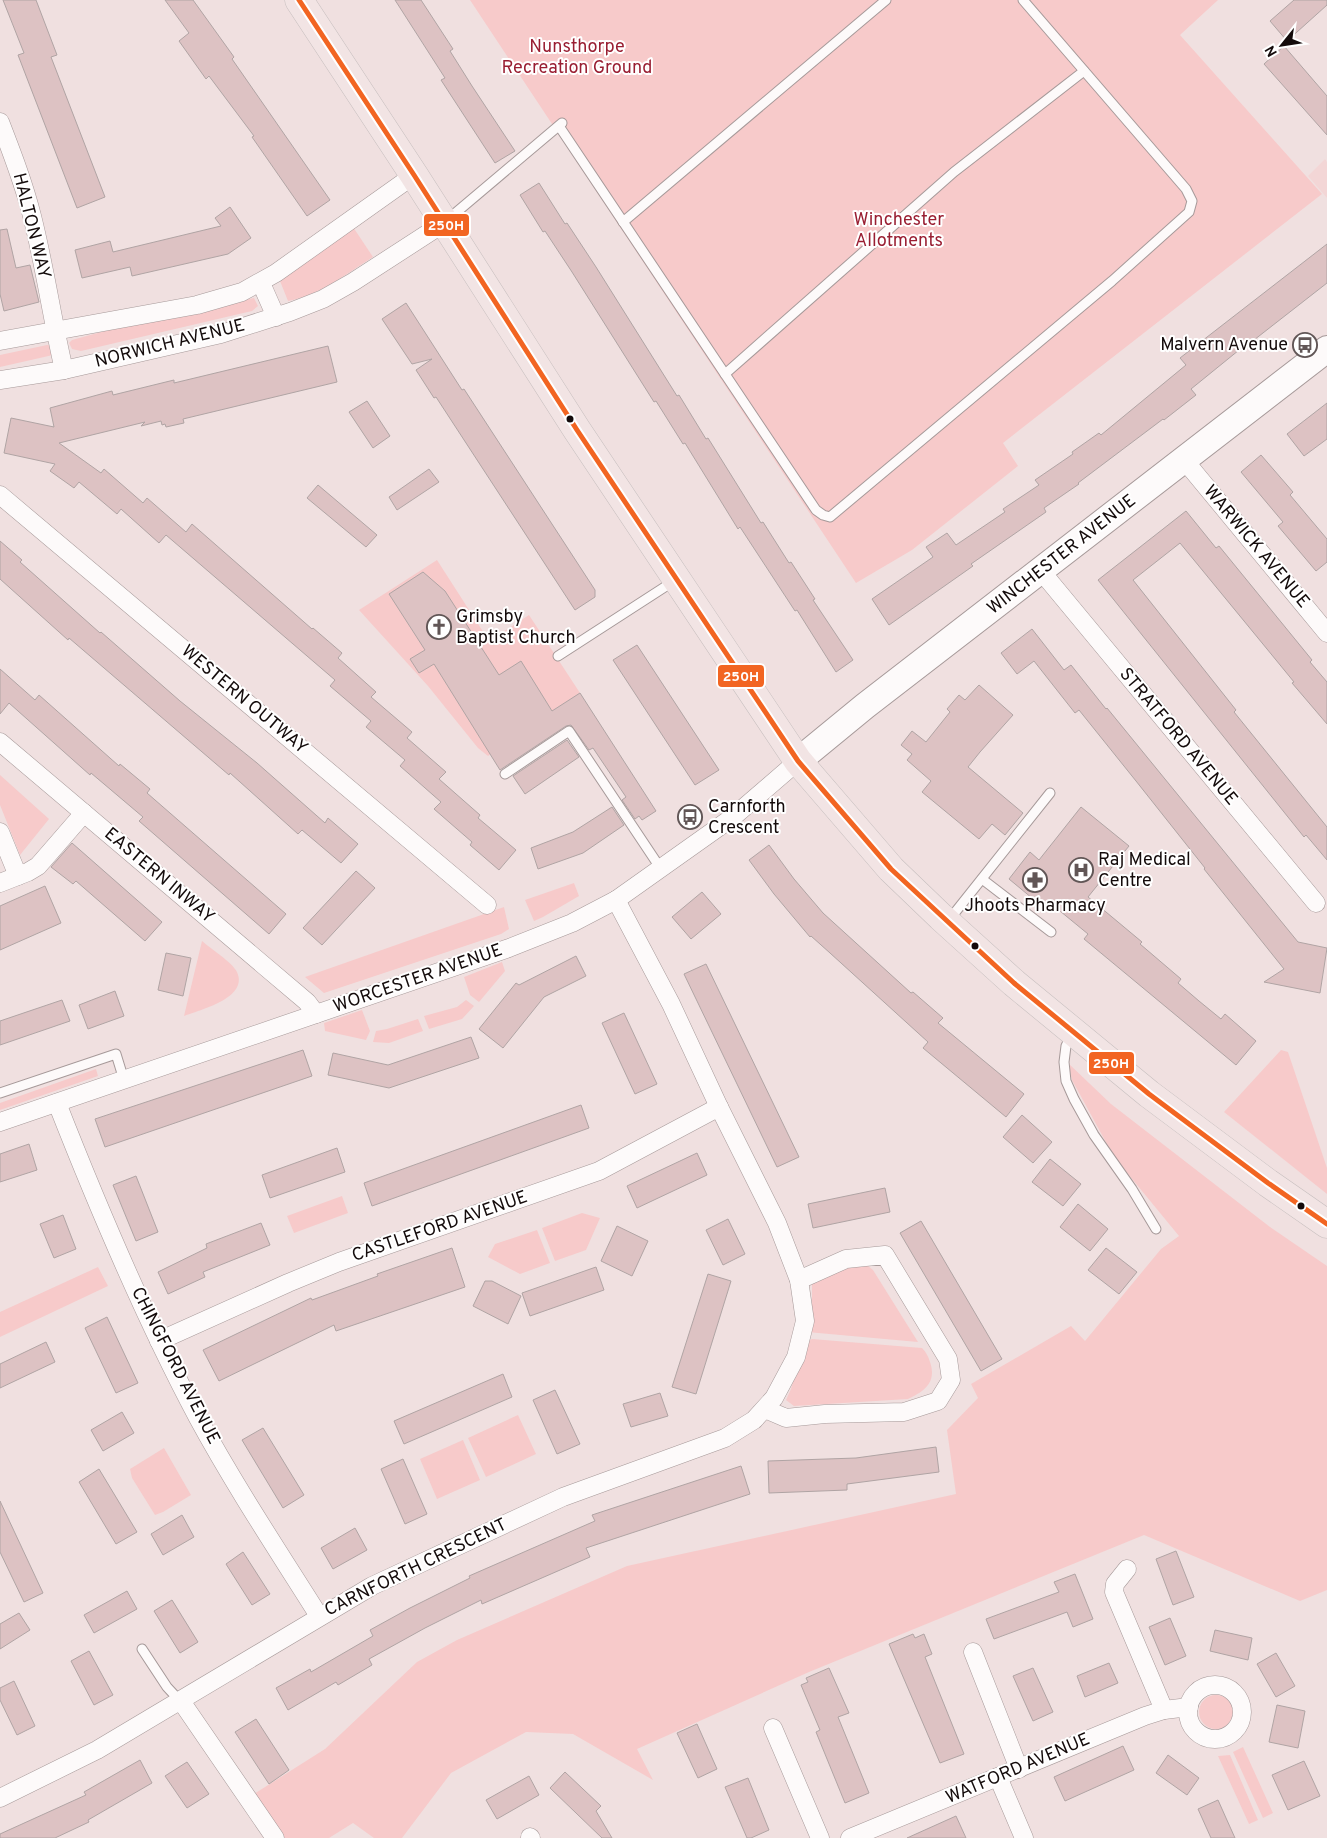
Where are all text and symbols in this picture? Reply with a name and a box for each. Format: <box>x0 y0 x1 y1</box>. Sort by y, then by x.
north arrow <box>1257 20 1307 70</box>
park label: Nunsthorpe Recreation Ground <box>501 36 653 80</box>
text: N <box>1262 42 1282 59</box>
street label: HALTON WAY <box>7 171 55 281</box>
park label: Winchester Allotments <box>854 209 944 253</box>
line badge: 250H <box>423 213 470 237</box>
text: 250H <box>428 218 464 235</box>
street label: NORWICH AVENUE <box>93 314 247 374</box>
bus stop icon: Malvern Avenue <box>1292 332 1318 358</box>
place label: Malvern Avenue <box>1160 334 1288 357</box>
unlabelled marker <box>565 414 575 424</box>
street label: WARWICK AVENUE <box>1198 481 1314 613</box>
street label: WINCHESTER AVENUE <box>983 490 1141 620</box>
place label: Grimsby Baptist Church <box>456 606 576 650</box>
church icon: Grimsby Baptist Church <box>426 614 452 640</box>
street label: WESTERN OUTWAY <box>176 640 312 760</box>
line badge: 250H <box>717 664 765 688</box>
street label: STRATFORD AVENUE <box>1114 664 1242 810</box>
text: 250H <box>723 669 759 686</box>
place label: Carnforth Crescent <box>708 796 786 840</box>
bus stop icon: Carnforth Crescent <box>677 804 703 830</box>
street label: EASTERN INWAY <box>99 823 219 929</box>
place label: Raj Medical Centre <box>1098 849 1191 893</box>
hospital icon: Raj Medical Centre <box>1068 857 1094 883</box>
pharmacy icon: Jhoots Pharmacy <box>1022 867 1048 893</box>
place label: Jhoots Pharmacy <box>964 895 1106 918</box>
street label: WORCESTER AVENUE <box>330 939 506 1019</box>
unlabelled marker <box>970 941 980 951</box>
line badge: 250H <box>1088 1051 1135 1075</box>
text: 250H <box>1093 1056 1129 1073</box>
street label: CASTLEFORD AVENUE <box>349 1186 531 1268</box>
unlabelled marker <box>1296 1201 1306 1211</box>
street label: CHINGFORD AVENUE <box>125 1283 225 1449</box>
street label: CARNFORTH CRESCENT <box>321 1514 511 1622</box>
street label: WATFORD AVENUE <box>942 1728 1094 1810</box>

